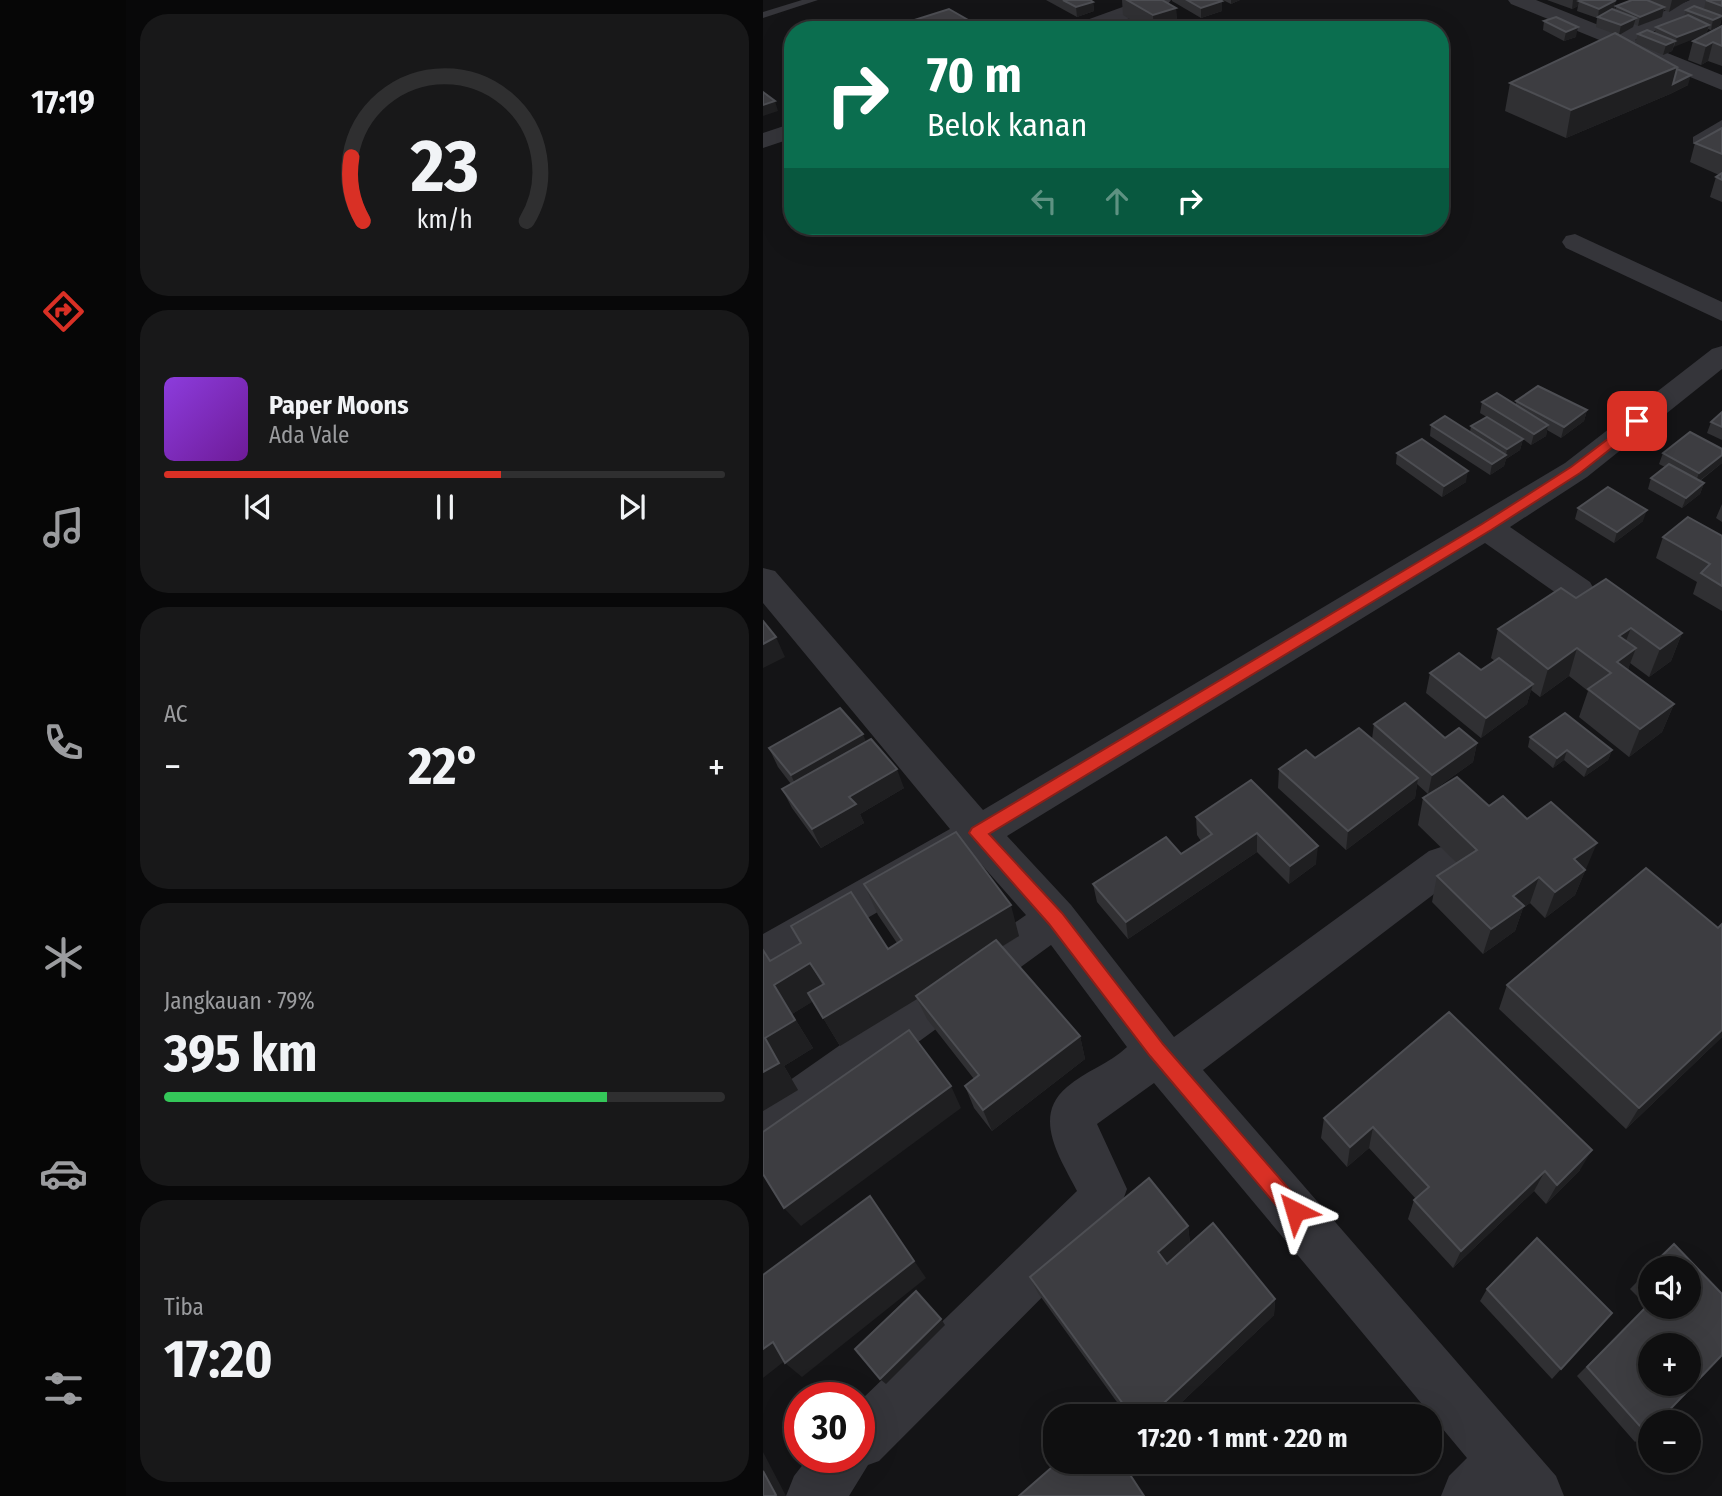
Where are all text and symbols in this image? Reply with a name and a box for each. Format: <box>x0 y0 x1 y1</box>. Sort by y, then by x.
text: 70 m <box>927 46 1022 105</box>
icon: right <box>812 49 903 140</box>
text: 17:19 <box>31 83 95 121</box>
text: Belok kanan <box>927 106 1087 144</box>
text: 23 <box>409 124 479 211</box>
icon: left <box>1025 182 1063 220</box>
icon: ahead <box>1098 182 1136 220</box>
icon: right <box>1171 182 1209 220</box>
text: km/h <box>417 205 472 235</box>
icon: directions <box>39 287 88 336</box>
text: Paper Moons <box>269 390 409 421</box>
pin <box>1607 391 1667 451</box>
icon: arrive <box>1618 402 1656 440</box>
text: Ada Vale <box>269 421 349 449</box>
icon: previous <box>239 488 277 526</box>
icon: pause <box>426 488 464 526</box>
icon: next <box>613 488 651 526</box>
icon: music <box>39 503 88 552</box>
text: AC <box>164 700 188 728</box>
icon: phone <box>39 718 88 767</box>
text: 22° <box>408 735 481 798</box>
text: − <box>164 744 181 790</box>
text: + <box>708 744 725 790</box>
icon: climate <box>39 933 88 982</box>
text: Jangkauan · 79% <box>164 987 315 1015</box>
text: 395 km <box>164 1022 318 1085</box>
icon: car <box>39 1149 88 1198</box>
position arrow <box>1258 1174 1332 1248</box>
map controls <box>1638 1256 1701 1473</box>
button: sound <box>1638 1256 1701 1319</box>
text: Tiba <box>164 1293 204 1321</box>
text: 17:20 <box>164 1328 273 1391</box>
button: + <box>1638 1333 1701 1396</box>
icon: filters <box>39 1364 88 1413</box>
speed limit sign: 30 <box>784 1382 875 1473</box>
button: − <box>1638 1410 1701 1473</box>
text: 17:20 · 1 mnt · 220 m <box>1137 1423 1348 1454</box>

